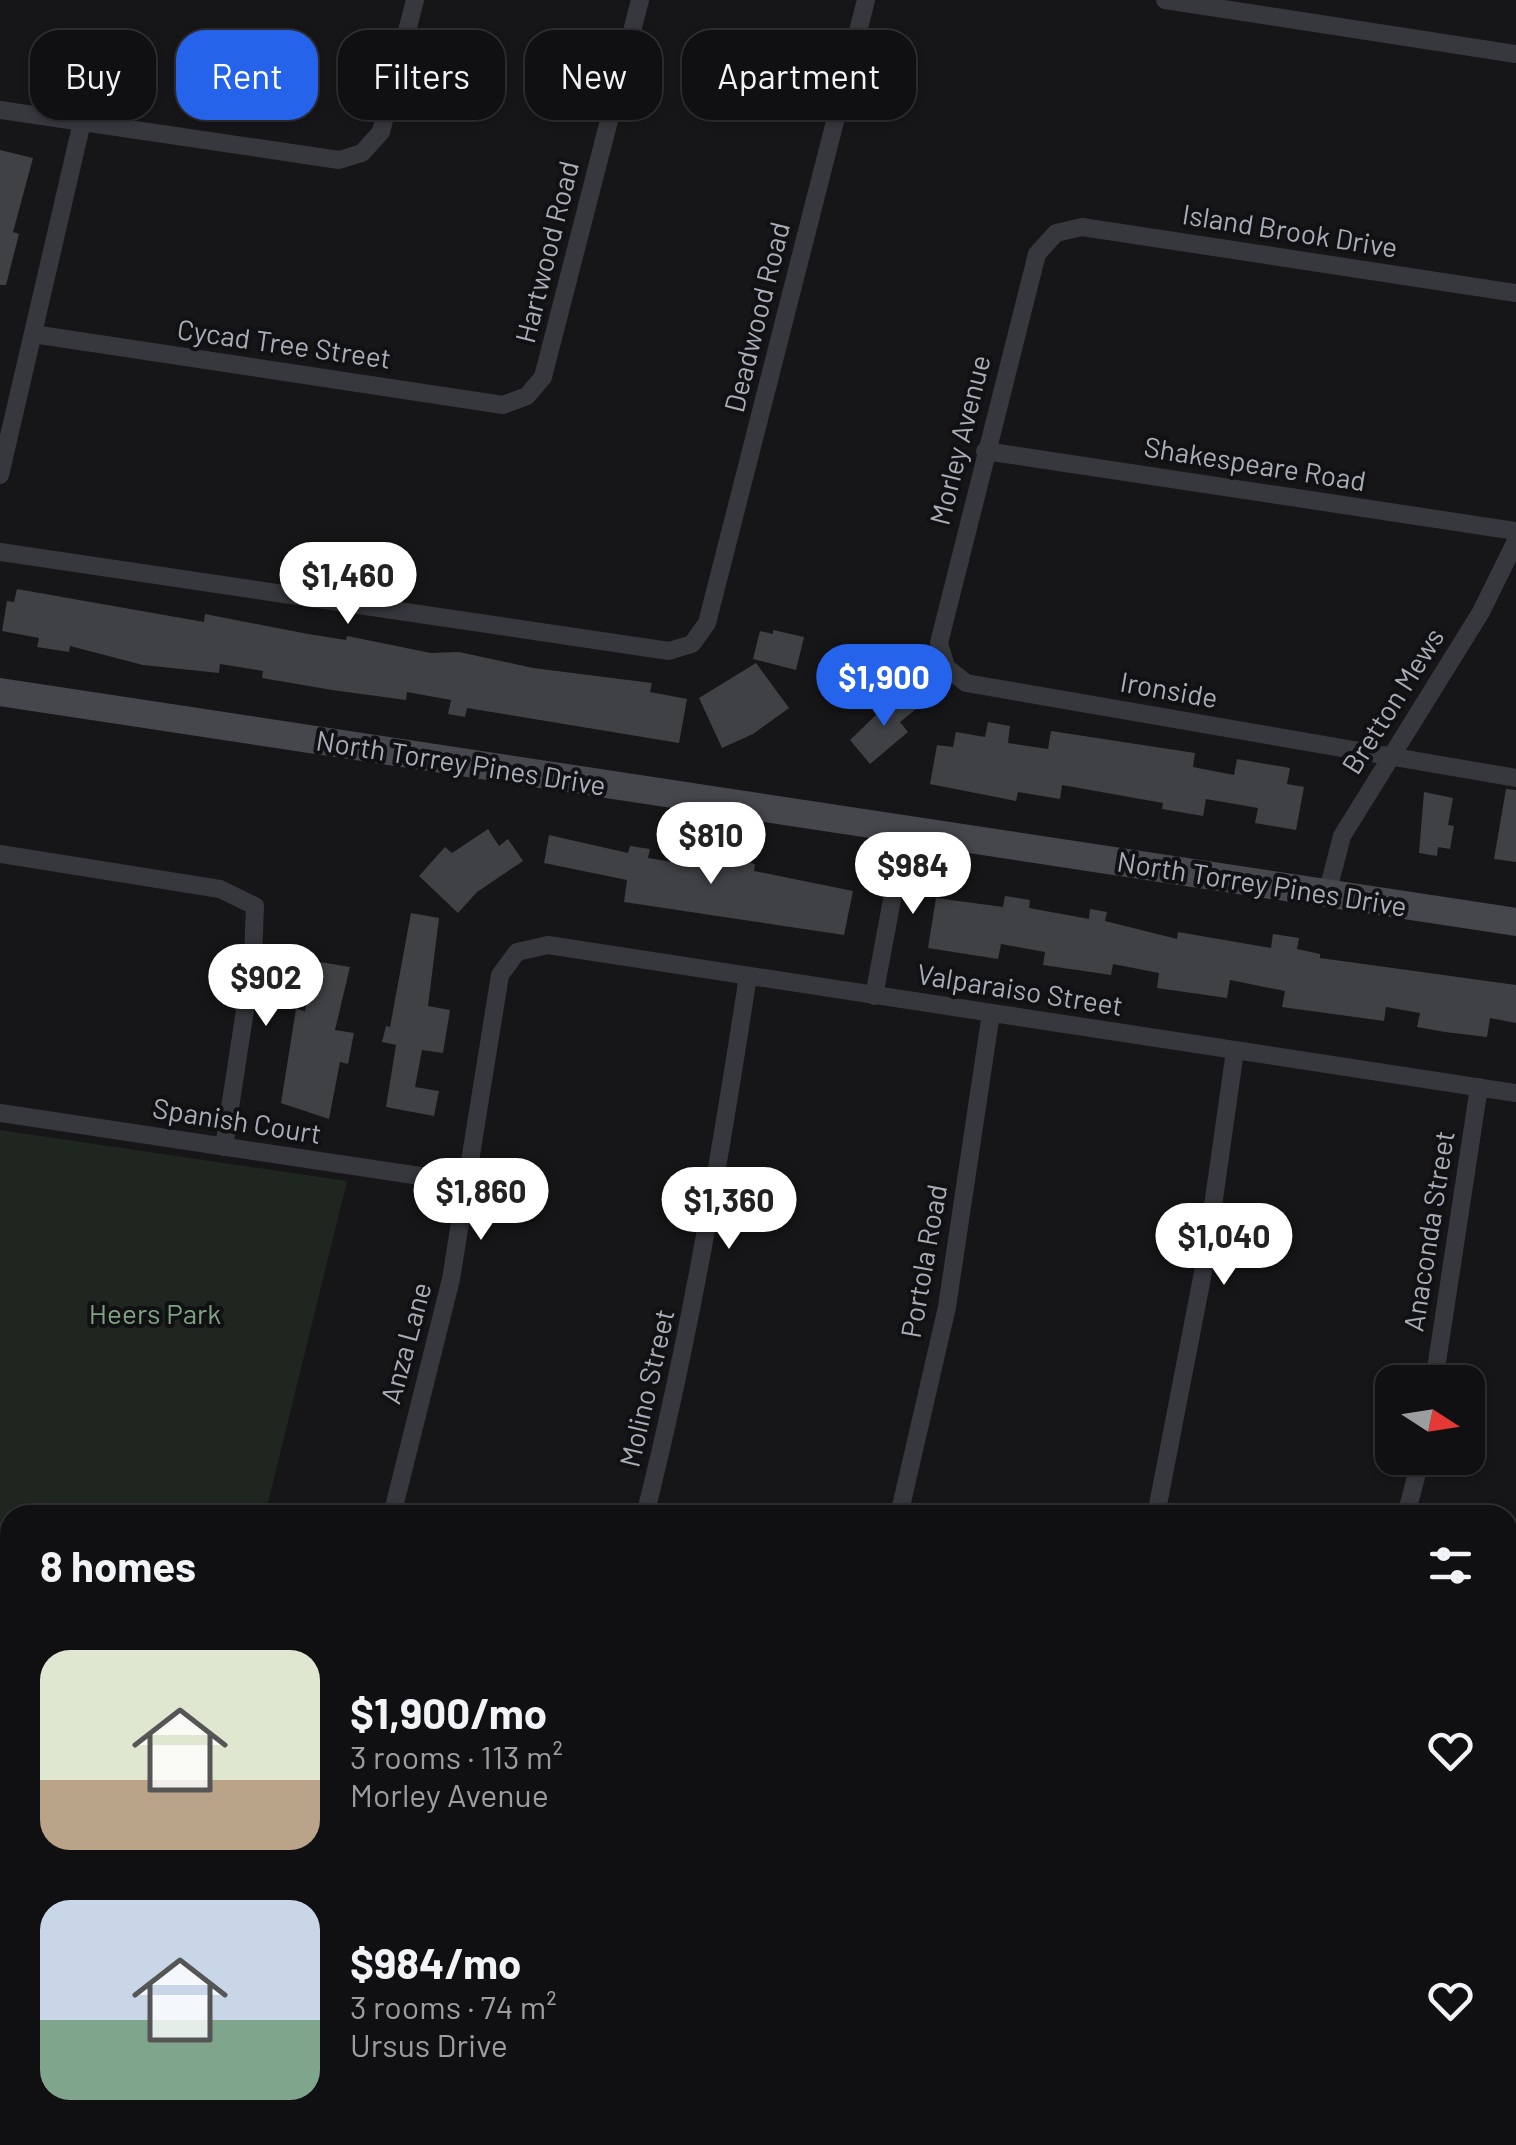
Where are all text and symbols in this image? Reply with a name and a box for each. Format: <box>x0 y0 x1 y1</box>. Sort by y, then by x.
chip: Buy <box>30 30 156 120</box>
chip: Rent <box>176 30 318 120</box>
chip: Filters <box>338 30 505 120</box>
chip: New <box>525 30 662 120</box>
chip: Apartment <box>682 30 916 120</box>
street label: Hartwood Road <box>507 157 585 346</box>
street label: Island Brook Drive <box>1180 196 1400 264</box>
street label: Deadwood Road <box>716 218 796 415</box>
street label: Cycad Tree Street <box>175 311 393 375</box>
street label: Morley Avenue <box>921 351 997 528</box>
street label: Shakespeare Road <box>1142 429 1369 497</box>
pin: $1,460 <box>267 542 429 627</box>
text: $1,460 <box>302 555 394 593</box>
street label: Bretton Mews <box>1334 621 1450 780</box>
pin: $1,900 <box>803 644 965 729</box>
text: $1,900 <box>838 657 930 695</box>
street label: Ironside <box>1118 664 1221 714</box>
street label: North Torrey Pines Drive <box>314 722 608 802</box>
pin: $810 <box>652 802 770 887</box>
text: $810 <box>679 815 743 853</box>
pin: $984 <box>854 832 972 917</box>
street label: North Torrey Pines Drive <box>1115 843 1409 923</box>
text: $984 <box>877 845 949 883</box>
pin: $902 <box>207 944 325 1029</box>
street label: Valparaiso Street <box>915 956 1126 1022</box>
text: $902 <box>230 957 302 995</box>
street label: Spanish Court <box>150 1090 324 1150</box>
street label: Anaconda Street <box>1395 1128 1461 1334</box>
pin: $1,860 <box>400 1158 562 1243</box>
pin: $1,360 <box>648 1167 810 1252</box>
text: $1,860 <box>436 1171 526 1209</box>
text: $1,360 <box>684 1180 774 1218</box>
street label: Portola Road <box>893 1181 953 1340</box>
pin: $1,040 <box>1143 1203 1305 1288</box>
text: $1,040 <box>1177 1216 1271 1254</box>
street label: Anza Lane <box>373 1278 438 1407</box>
park label: Heers Park <box>89 1296 221 1330</box>
street label: Molino Street <box>611 1305 681 1470</box>
north arrow <box>1375 1365 1485 1475</box>
map controls <box>1375 1365 1485 1475</box>
icon: filters <box>1423 1538 1478 1593</box>
text: 8 homes <box>40 1540 196 1590</box>
text: $1,900/mo <box>350 1687 547 1737</box>
icon: home <box>120 1690 240 1810</box>
icon: heart <box>1423 1723 1478 1778</box>
text: 3 rooms · 113 m² <box>350 1737 563 1775</box>
text: Morley Avenue <box>350 1775 549 1813</box>
text: $984/mo <box>350 1937 521 1987</box>
icon: home <box>120 1940 240 2060</box>
icon: heart <box>1423 1973 1478 2028</box>
text: 3 rooms · 74 m² <box>350 1987 557 2025</box>
text: Ursus Drive <box>350 2025 508 2063</box>

